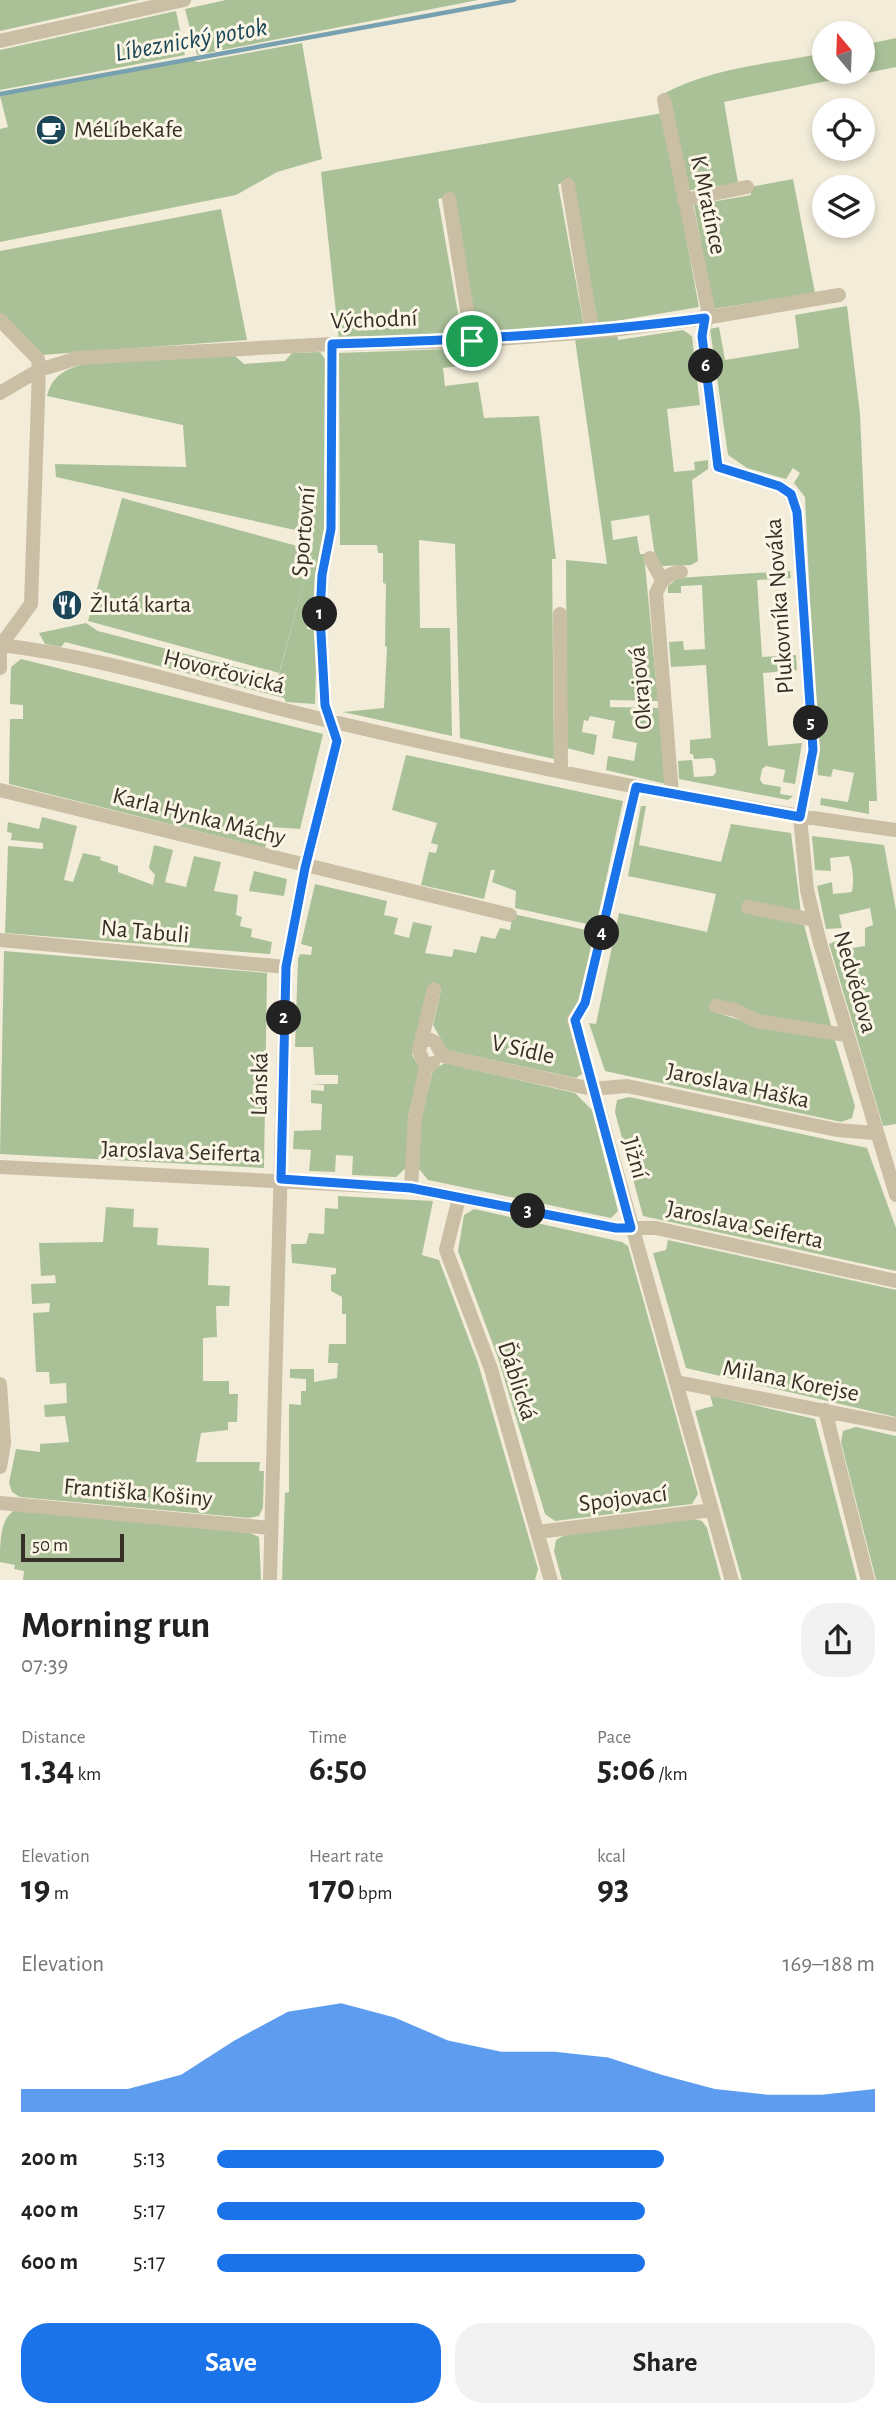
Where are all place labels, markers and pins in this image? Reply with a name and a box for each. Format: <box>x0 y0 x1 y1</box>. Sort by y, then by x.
cafe icon: MéLíbeKafe <box>34 113 68 147</box>
place label: MéLíbeKafe <box>74 118 183 142</box>
pin <box>442 311 502 371</box>
pin: 6 <box>688 348 724 384</box>
restaurant icon: Žlutá karta <box>50 588 84 622</box>
place label: Žlutá karta <box>90 592 191 617</box>
pin: 1 <box>302 596 338 632</box>
pin: 5 <box>794 706 828 740</box>
pin: 4 <box>584 916 620 950</box>
pin: 2 <box>266 1000 302 1036</box>
pin: 3 <box>510 1194 546 1228</box>

